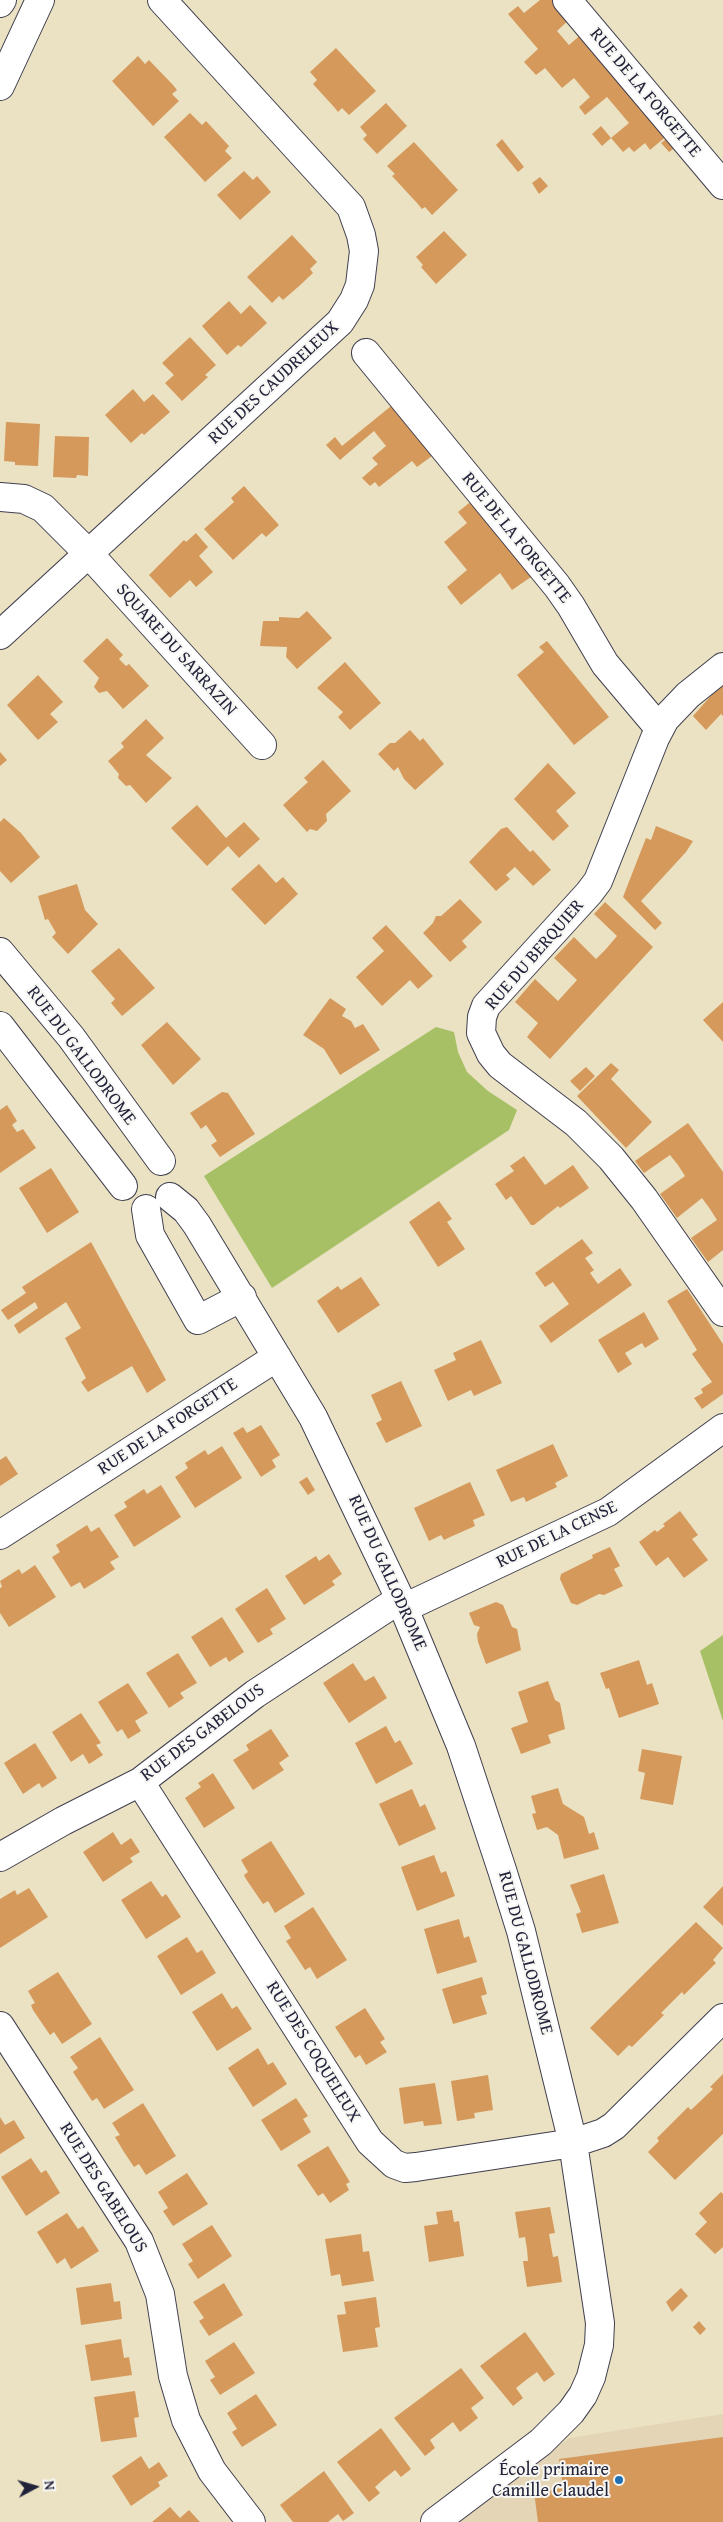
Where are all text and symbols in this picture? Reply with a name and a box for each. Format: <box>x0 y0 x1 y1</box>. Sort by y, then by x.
street label: RUE DE LA FORGETTE <box>585 24 705 162</box>
street label: RUE DES CAUDRELEUX <box>204 317 344 449</box>
street label: RUE DE LA FORGETTE <box>457 468 575 608</box>
street label: SQUARE DU SARRAZIN <box>111 580 241 720</box>
street label: RUE DU BERQUIER <box>481 895 589 1015</box>
street label: RUE DU GALLODROME <box>22 982 140 1130</box>
street label: RUE DE LA FORGETTE <box>94 1374 242 1480</box>
street label: RUE DU GALLODROME <box>343 1492 431 1654</box>
street label: RUE DE LA CENSE <box>493 1496 621 1574</box>
street label: RUE DES GABELOUS <box>137 1679 269 1787</box>
street label: RUE DU GALLODROME <box>493 1869 557 2037</box>
street label: RUE DES COQUELEUX <box>261 1978 365 2126</box>
street label: RUE DES GABELOUS <box>54 2119 152 2257</box>
place label: École primaire Camille Claudel <box>492 2459 609 2502</box>
north arrow <box>10 2462 60 2512</box>
marker: École primaire Camille Claudel <box>613 2474 625 2486</box>
text: N <box>39 2480 60 2491</box>

